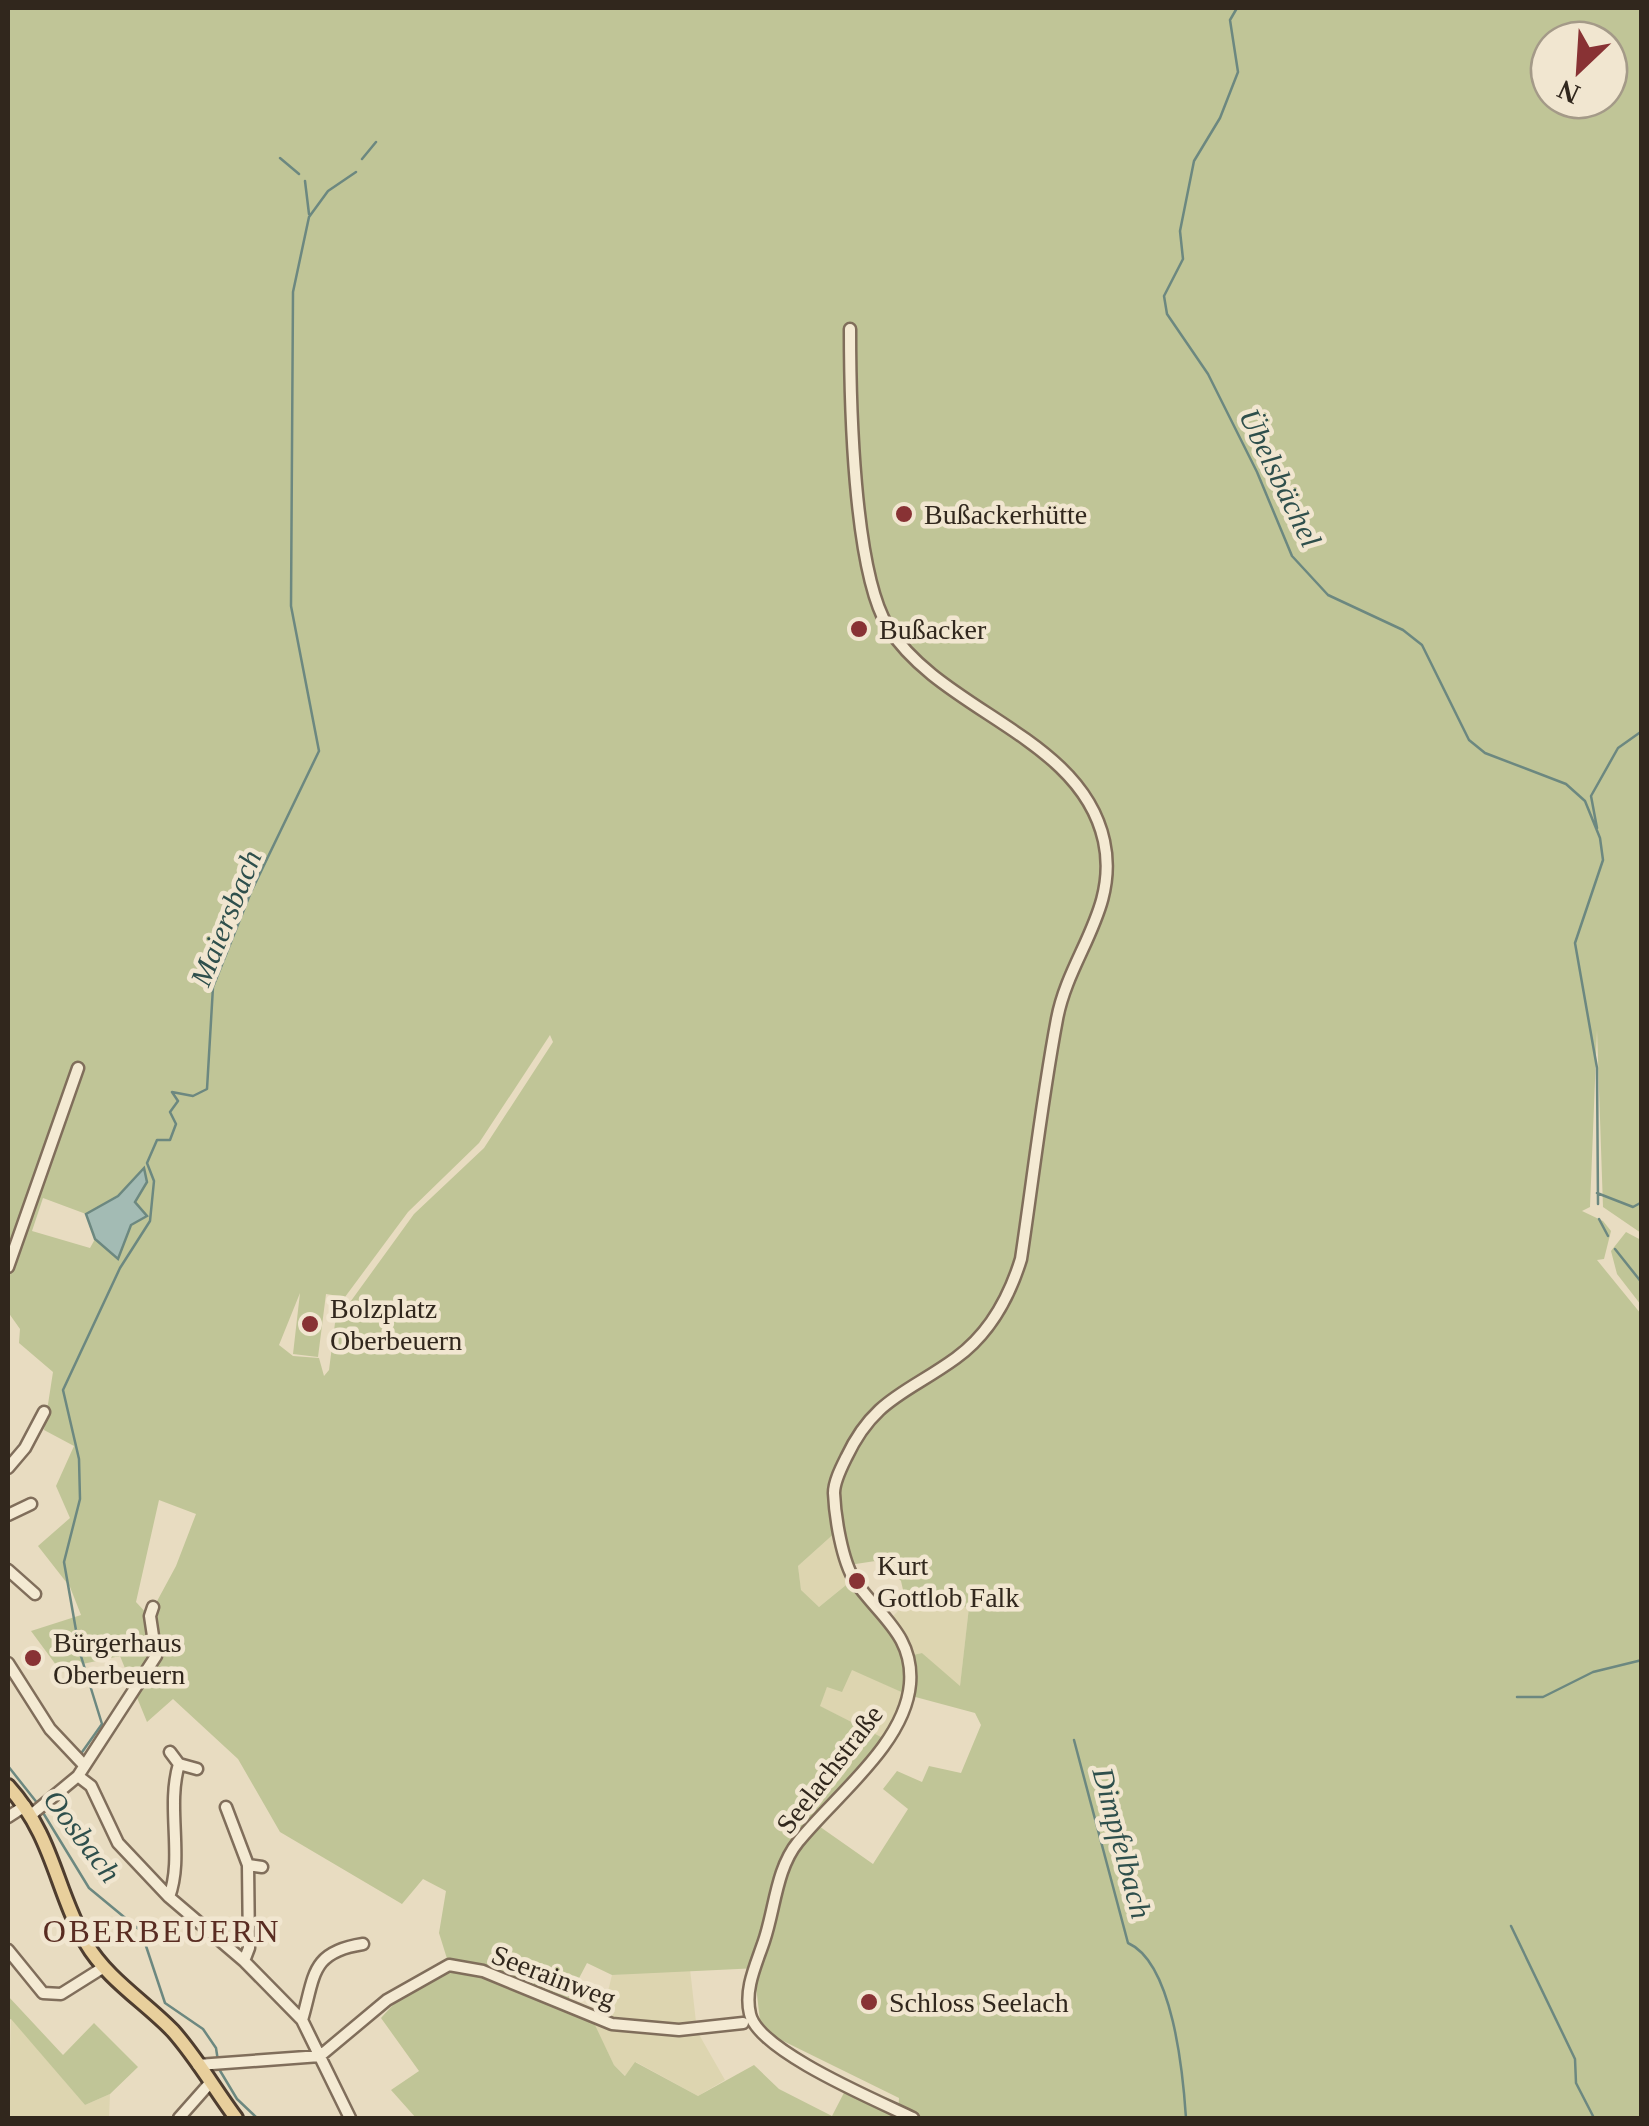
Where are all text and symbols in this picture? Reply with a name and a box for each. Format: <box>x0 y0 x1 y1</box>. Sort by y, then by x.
north arrow <box>1529 20 1629 120</box>
text: N <box>1553 74 1584 111</box>
water label: Übelsbächel <box>1233 403 1328 552</box>
place label: Bußackerhütte <box>924 499 1087 530</box>
marker: Bußackerhütte <box>893 503 915 525</box>
place label: Bußacker <box>879 614 987 645</box>
marker: Bußacker <box>848 618 870 640</box>
water label: Maiersbach <box>183 845 268 991</box>
place label: Bolzplatz Oberbeuern <box>330 1293 462 1356</box>
marker: Bolzplatz Oberbeuern <box>299 1313 321 1335</box>
place label: Kurt Gottlob Falk <box>877 1550 1019 1613</box>
marker: Kurt Gottlob Falk <box>846 1570 868 1592</box>
place label: Bürgerhaus Oberbeuern <box>53 1627 185 1690</box>
marker: Bürgerhaus Oberbeuern <box>22 1647 44 1669</box>
street label: Seelachstraße <box>770 1699 889 1839</box>
water label: Dimpfelbach <box>1086 1763 1158 1922</box>
water label: Oosbach <box>37 1783 128 1888</box>
district label: OBERBEUERN <box>43 1913 281 1949</box>
street label: Seerainweg <box>487 1939 620 2014</box>
place label: Schloss Seelach <box>889 1987 1069 2018</box>
marker: Schloss Seelach <box>858 1991 880 2013</box>

